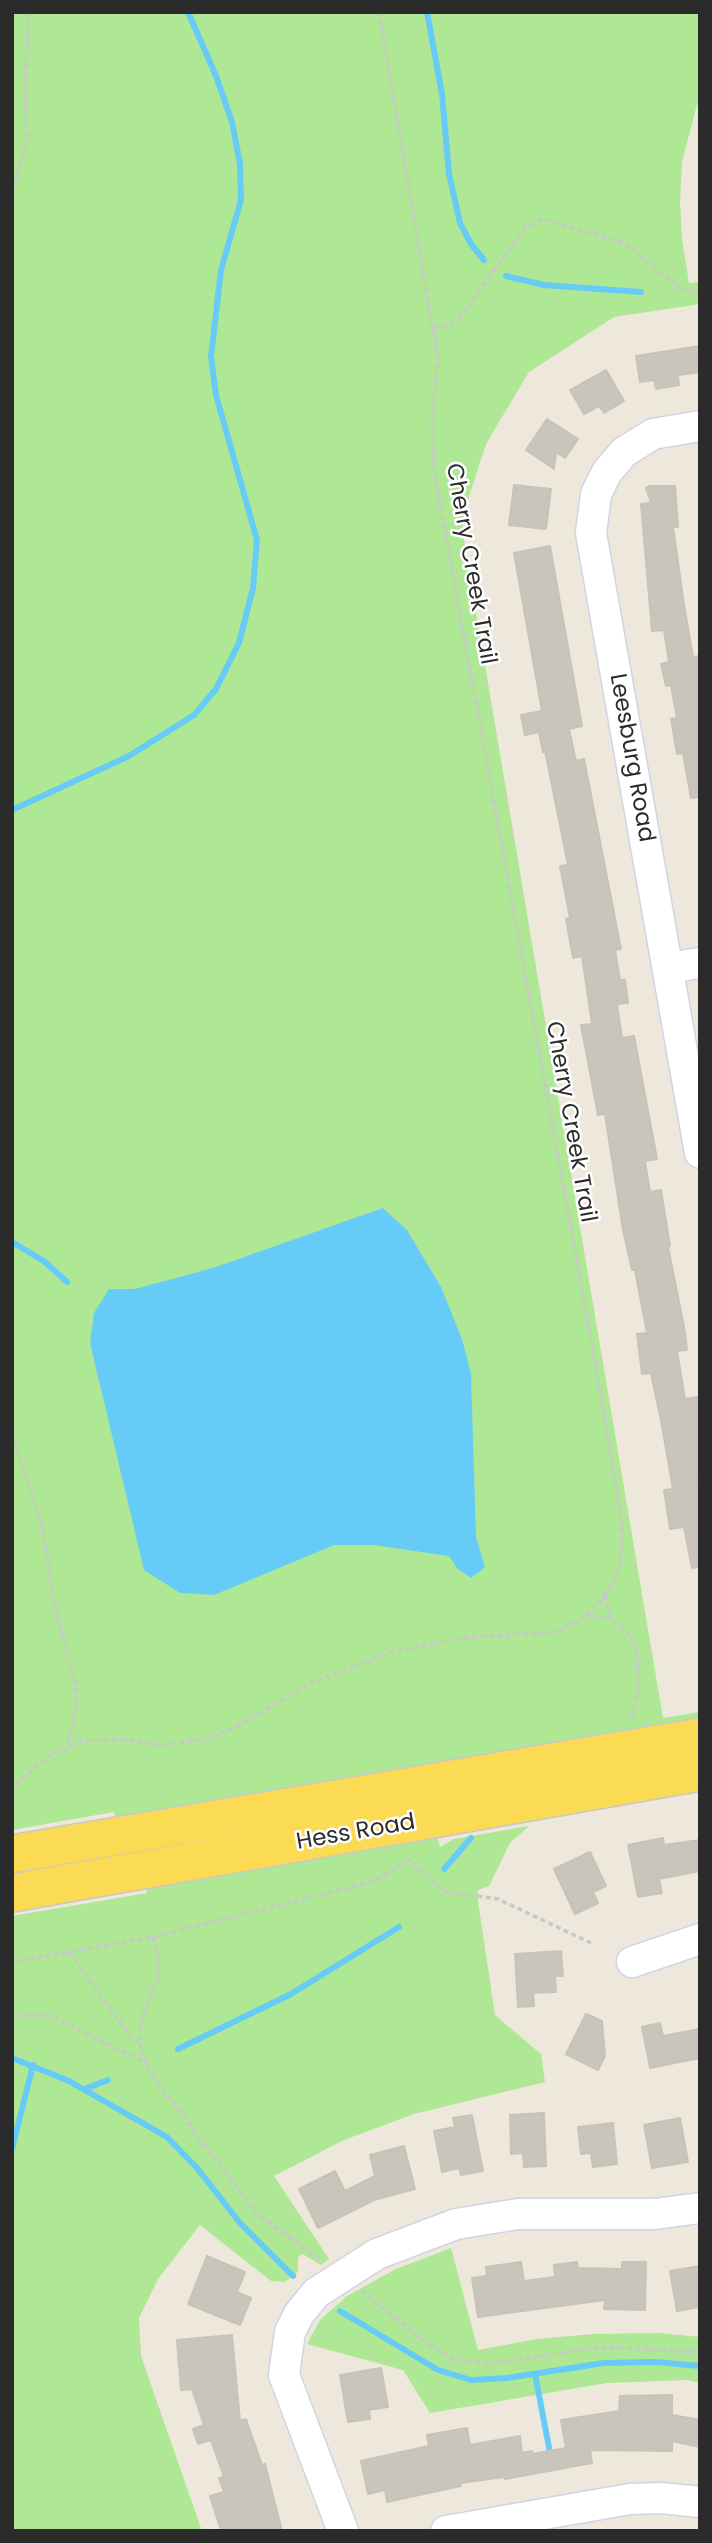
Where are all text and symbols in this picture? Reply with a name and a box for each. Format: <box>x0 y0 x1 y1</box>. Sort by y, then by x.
street label: Cherry Creek Trail <box>439 461 501 667</box>
street label: Leesburg Road <box>603 672 659 844</box>
street label: Cherry Creek Trail <box>539 1019 601 1225</box>
street label: Hess Road <box>294 1809 418 1857</box>

